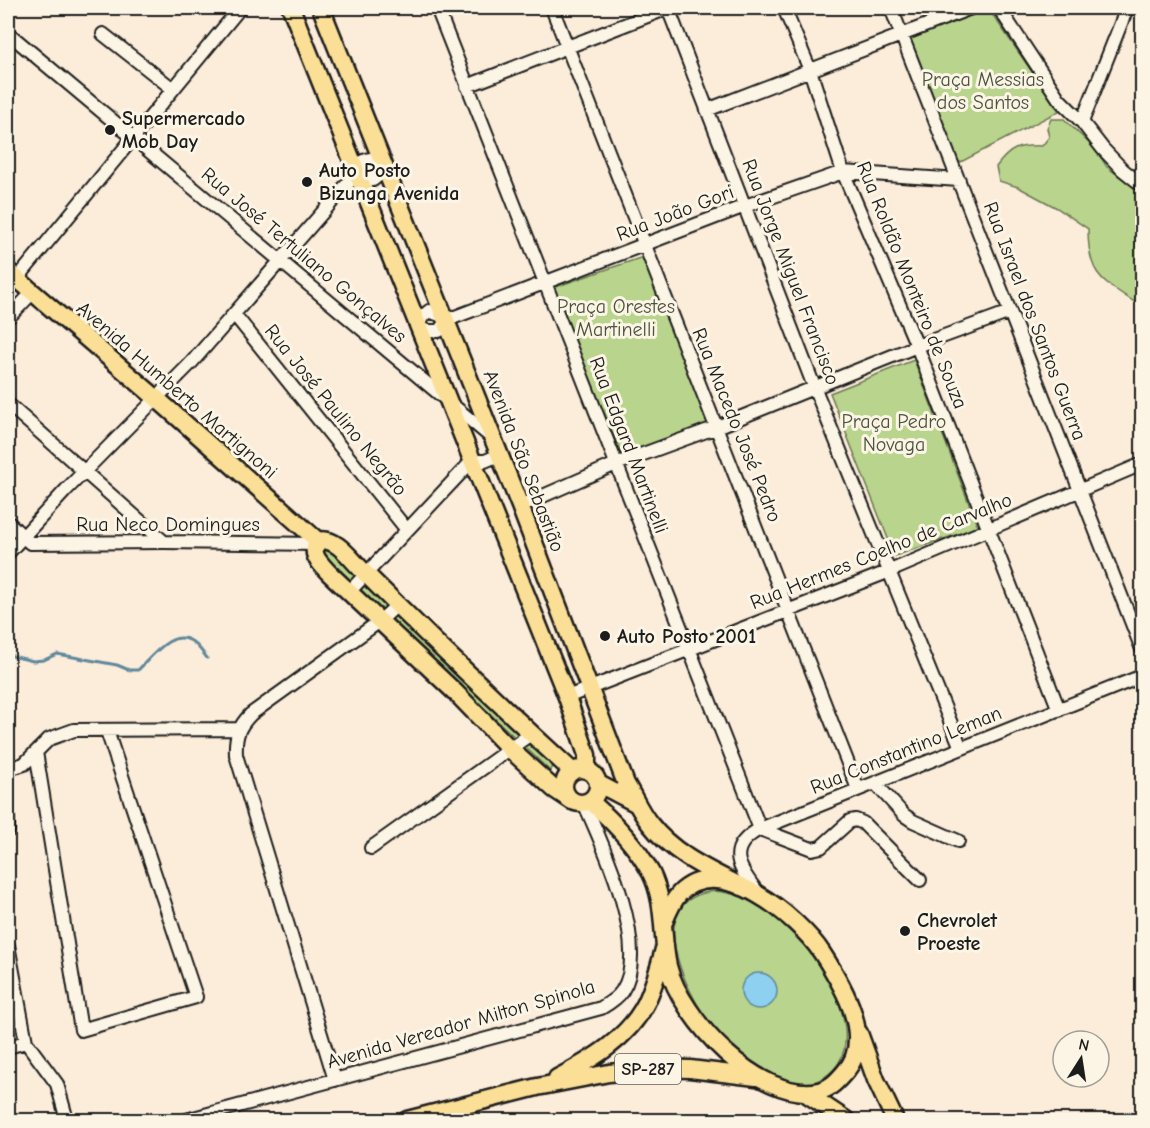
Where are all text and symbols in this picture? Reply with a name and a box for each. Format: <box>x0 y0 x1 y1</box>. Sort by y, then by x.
park label: Praça Messias dos Santos <box>922 68 1044 114</box>
place label: Supermercado Mob Day <box>122 107 245 153</box>
marker: Supermercado Mob Day <box>103 123 117 137</box>
street label: Rua Jorge Miguel Francisco <box>737 156 845 388</box>
street label: Rua Roldão Monteiro de Souza <box>852 158 972 412</box>
place label: Auto Posto Bizunga Avenida <box>319 159 459 205</box>
street label: Rua José Tertuliano Gonçalves <box>197 162 411 348</box>
marker: Auto Posto Bizunga Avenida <box>300 175 314 189</box>
street label: Rua João Gori <box>613 180 737 246</box>
street label: Rua Israel dos Santos Guerra <box>979 198 1091 444</box>
park label: Praça Orestes Martinelli <box>557 295 675 341</box>
street label: Avenida Humberto Martignoni <box>72 297 282 483</box>
street label: Rua José Paulino Negrão <box>260 320 412 500</box>
street label: Rua Macedo José Pedro <box>687 325 787 525</box>
street label: Rua Edgard Martinelli <box>585 354 673 536</box>
street label: Avenida São Sebastião <box>479 367 569 555</box>
park label: Praça Pedro Novaga <box>842 410 946 456</box>
street label: Rua Hermes Coelho de Carvalho <box>747 488 1015 614</box>
street label: Rua Neco Domingues <box>76 513 260 536</box>
place label: Auto Posto 2001 <box>617 625 756 648</box>
marker: Auto Posto 2001 <box>598 629 612 643</box>
street label: Rua Constantino Leman <box>807 701 1005 799</box>
place label: Chevrolet Proeste <box>917 909 998 955</box>
marker: Chevrolet Proeste <box>898 924 912 938</box>
street label: Avenida Vereador Milton Spinola <box>324 975 598 1073</box>
north arrow <box>1051 1029 1111 1089</box>
text: N <box>1077 1035 1091 1055</box>
road number: SP-287 <box>615 1054 681 1084</box>

